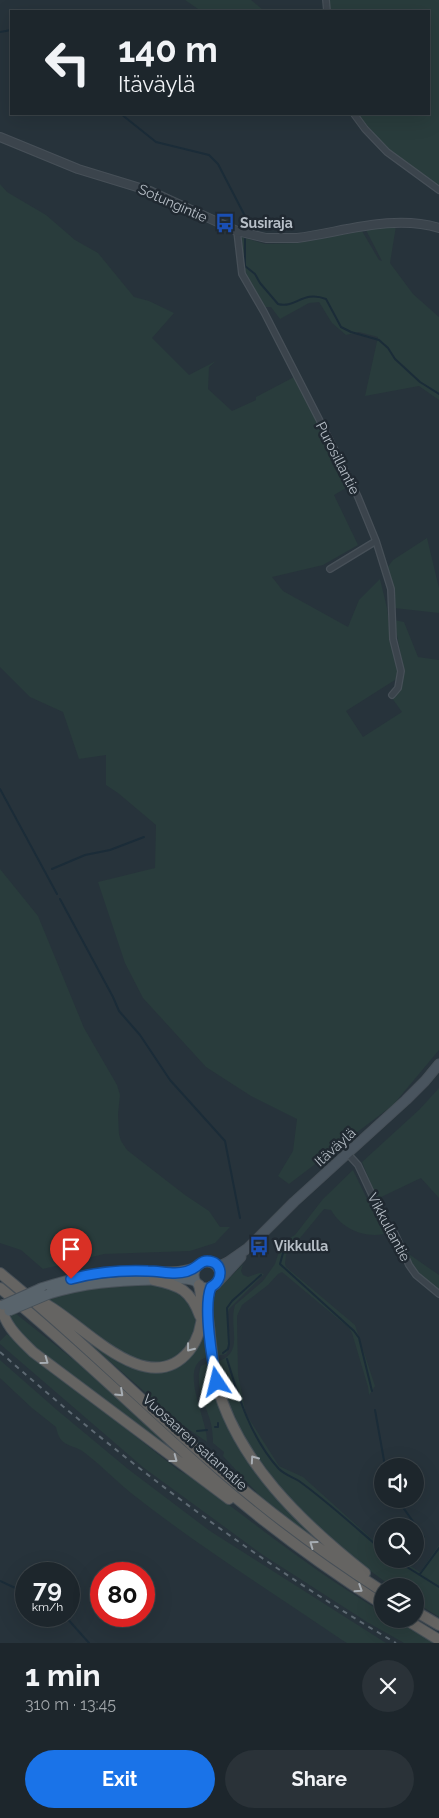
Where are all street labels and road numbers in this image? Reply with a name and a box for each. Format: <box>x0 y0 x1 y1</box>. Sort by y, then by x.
street label: Sotungintie <box>136 181 210 225</box>
street label: Purosillantie <box>313 419 363 497</box>
street label: Itäväylä <box>311 1125 359 1169</box>
street label: Vikkullantie <box>364 1190 414 1264</box>
street label: Vuosaaren satamatie <box>139 1391 251 1493</box>

